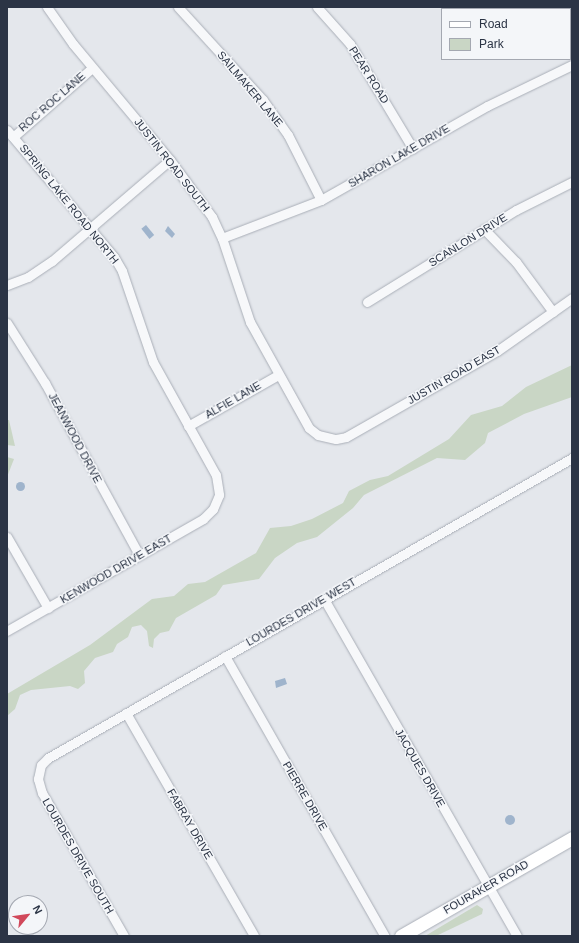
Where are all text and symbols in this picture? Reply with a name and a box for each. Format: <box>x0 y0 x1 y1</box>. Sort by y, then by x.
legend <box>441 8 571 60</box>
text: Road <box>479 17 508 31</box>
text: Park <box>479 37 504 51</box>
street label: PEAR ROAD <box>346 44 392 106</box>
street label: SAILMAKER LANE <box>214 48 286 130</box>
street label: ROC ROC LANE <box>16 70 88 134</box>
street label: JUSTIN ROAD SOUTH <box>131 116 213 214</box>
street label: SHARON LAKE DRIVE <box>346 122 452 190</box>
street label: SPRING LAKE ROAD NORTH <box>17 141 121 267</box>
street label: SCANLON DRIVE <box>426 211 510 269</box>
street label: JUSTIN ROAD EAST <box>405 343 503 407</box>
street label: ALFIE LANE <box>203 379 263 421</box>
street label: JEANWOOD DRIVE <box>46 391 104 485</box>
street label: KENWOOD DRIVE EAST <box>58 532 174 606</box>
street label: LOURDES DRIVE WEST <box>244 575 358 649</box>
street label: JACQUES DRIVE <box>392 726 448 810</box>
street label: PIERRE DRIVE <box>280 759 330 833</box>
street label: FABRAY DRIVE <box>164 786 216 862</box>
street label: LOURDES DRIVE SOUTH <box>39 796 117 916</box>
street label: FOURAKER ROAD <box>441 857 531 917</box>
north arrow <box>8 895 48 935</box>
text: N <box>30 903 45 916</box>

